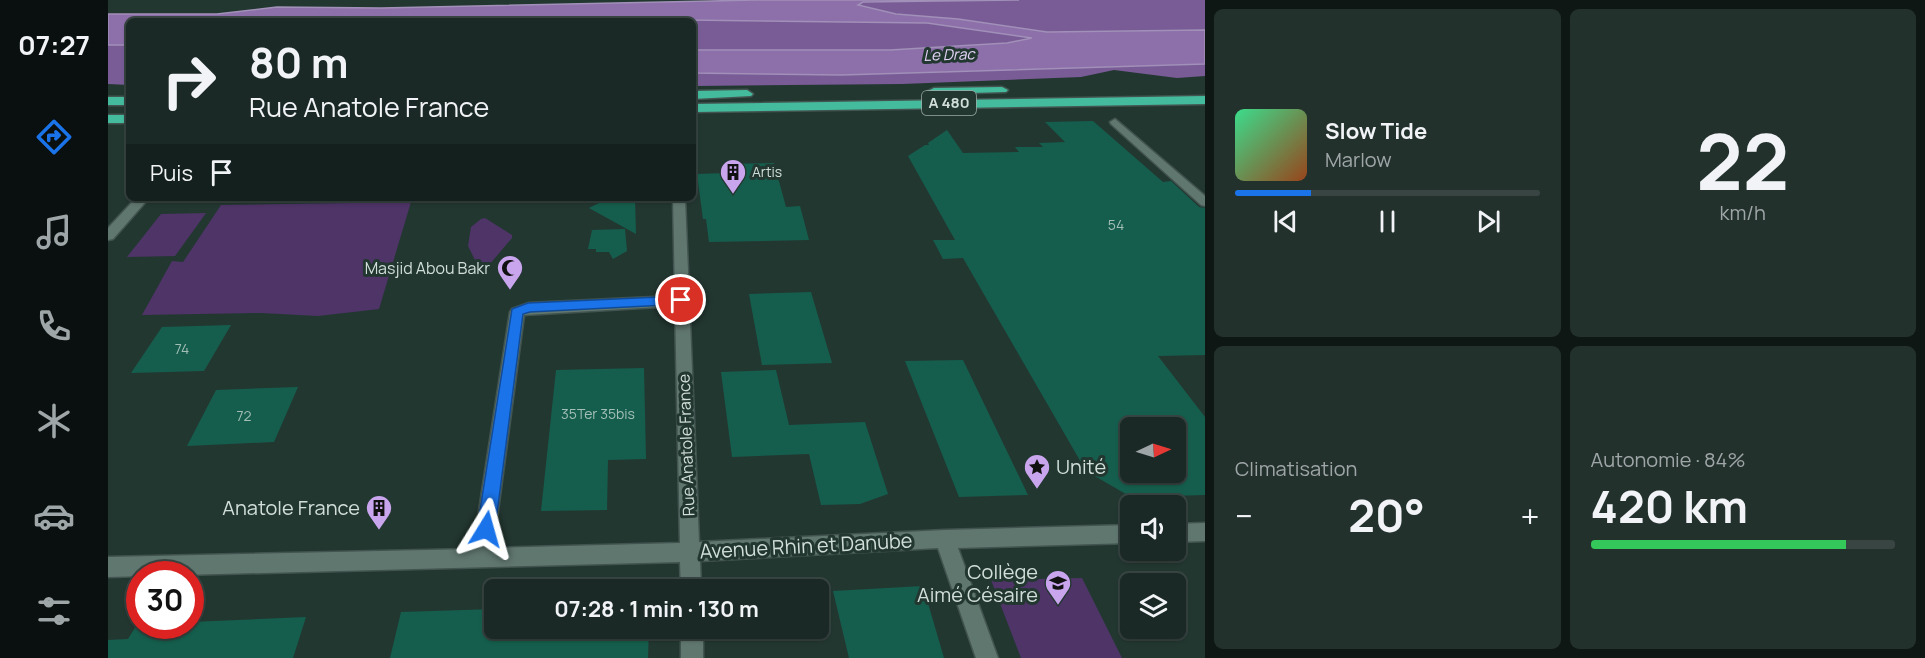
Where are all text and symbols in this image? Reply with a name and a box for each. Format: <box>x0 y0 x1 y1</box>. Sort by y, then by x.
text: 07:27 <box>18 26 90 63</box>
text: 80 m <box>249 33 349 91</box>
icon: right <box>150 42 228 120</box>
water label: Le Drac <box>923 43 977 66</box>
text: Rue Anatole France <box>249 88 489 125</box>
road number: A 480 <box>922 91 976 115</box>
text: 22 <box>1696 107 1789 213</box>
icon: directions <box>33 116 75 158</box>
text: Slow Tide <box>1325 116 1427 146</box>
text: Marlow <box>1325 146 1392 173</box>
icon: arrive <box>205 156 238 189</box>
building icon: Artis <box>718 157 748 195</box>
text: Puis <box>150 158 193 188</box>
place label: Artis <box>752 162 782 181</box>
text: km/h <box>1719 199 1766 226</box>
icon: previous <box>1269 205 1302 238</box>
icon: pause <box>1371 205 1404 238</box>
icon: next <box>1472 205 1505 238</box>
icon: music <box>33 211 75 253</box>
house number: 54 <box>1108 215 1124 234</box>
mosque icon: Masjid Abou Bakr <box>495 253 525 291</box>
place label: Masjid Abou Bakr <box>365 257 490 279</box>
pin <box>655 274 706 325</box>
icon: arrive <box>664 283 697 316</box>
icon: phone <box>33 305 75 347</box>
house number: 74 <box>175 339 189 358</box>
street label: Rue Anatole France <box>673 373 699 517</box>
icon: climate <box>33 400 75 442</box>
house number: 35Ter 35bis <box>561 404 635 423</box>
house number: 72 <box>236 406 252 425</box>
north arrow <box>1120 417 1186 483</box>
map controls <box>1120 417 1186 639</box>
text: Autonomie · 84% <box>1591 446 1745 473</box>
place icon: Unité <box>1022 452 1052 490</box>
place label: Unité <box>1056 453 1106 480</box>
text: Climatisation <box>1235 455 1357 482</box>
text: 420 km <box>1591 475 1748 537</box>
text: 20° <box>1348 484 1425 546</box>
building icon: Anatole France <box>364 493 394 531</box>
text: − <box>1235 493 1253 538</box>
text: + <box>1520 493 1540 538</box>
place label: Anatole France <box>222 494 360 521</box>
icon: car <box>33 495 75 537</box>
button: sound <box>1120 495 1186 561</box>
position arrow <box>454 497 518 561</box>
street label: Avenue Rhin et Danube <box>699 526 913 565</box>
place label: Collège Aimé Césaire <box>917 558 1038 608</box>
speed limit sign: 30 <box>126 561 204 639</box>
school or university icon: Collège Aimé Césaire <box>1043 568 1073 606</box>
button: layers <box>1120 573 1186 639</box>
icon: filters <box>33 590 75 632</box>
text: 07:28 · 1 min · 130 m <box>554 594 759 624</box>

